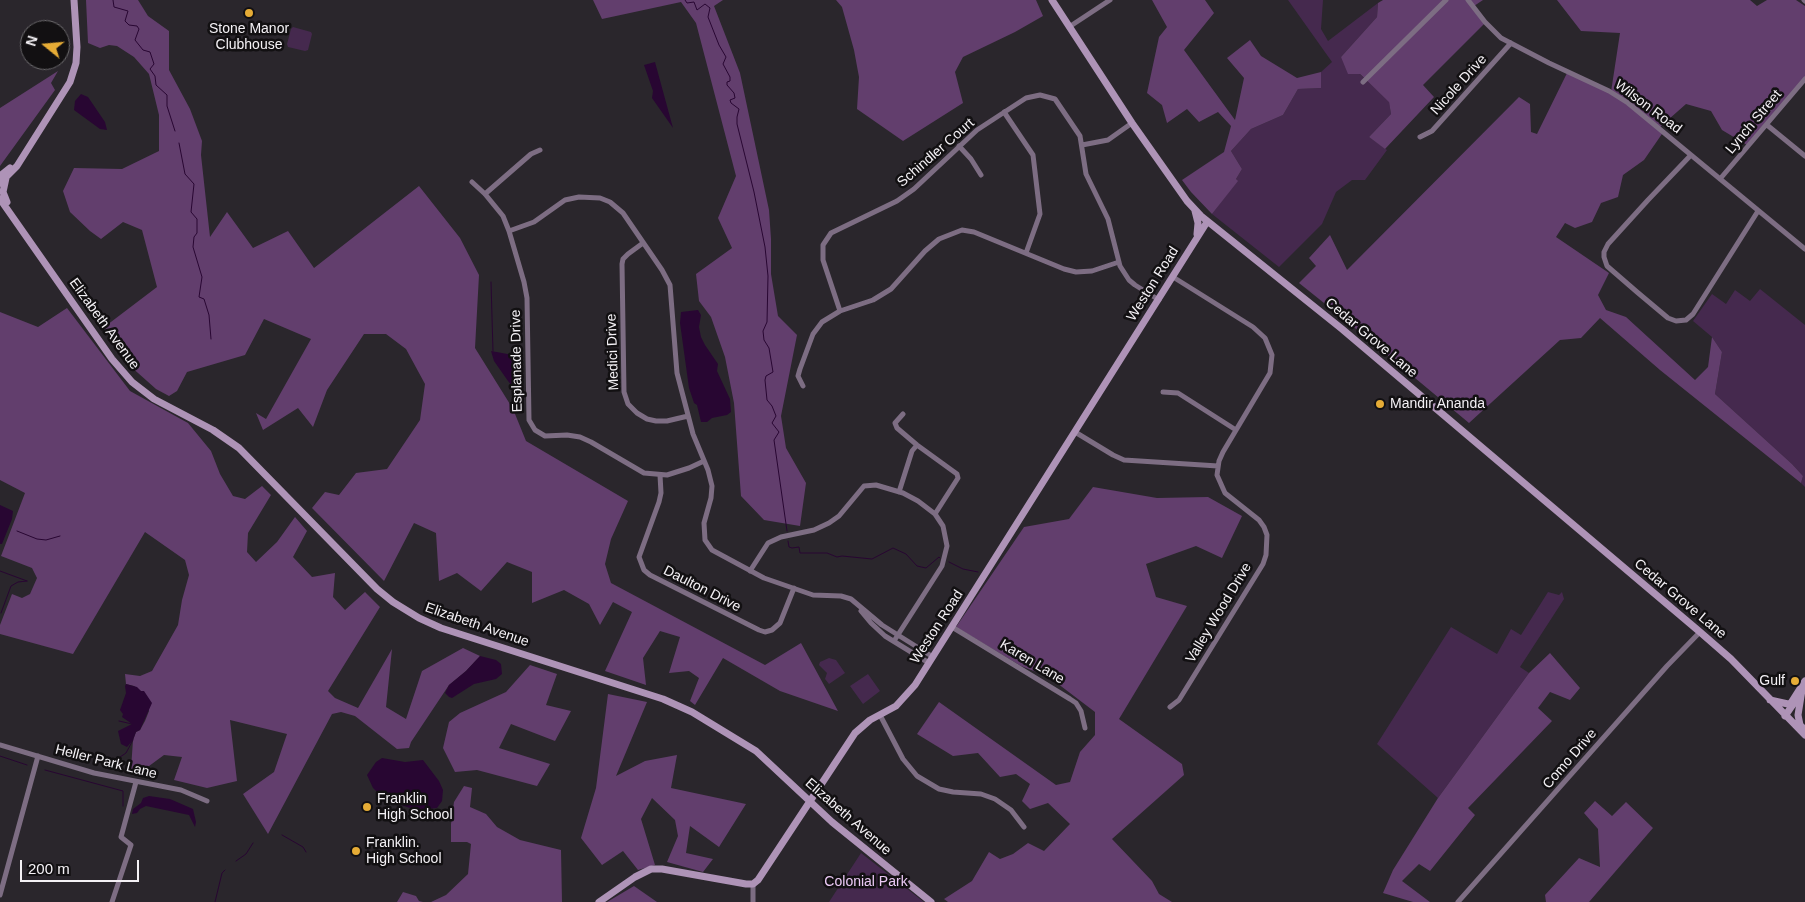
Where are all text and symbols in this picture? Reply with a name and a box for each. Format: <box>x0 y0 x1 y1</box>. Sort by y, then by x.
marker: Stone Manor Clubhouse <box>243 7 255 19</box>
north arrow <box>20 20 70 70</box>
place label: Stone Manor Clubhouse <box>209 21 289 54</box>
text: N <box>22 34 41 48</box>
street label: Nicole Drive <box>1428 51 1490 119</box>
street label: Wilson Road <box>1611 76 1685 138</box>
street label: Lynch Street <box>1722 87 1786 157</box>
street label: Schindler Court <box>894 115 978 191</box>
street label: Weston Road <box>1123 244 1183 324</box>
street label: Elizabeth Avenue <box>65 275 143 373</box>
street label: Cedar Grove Lane <box>1321 295 1421 381</box>
street label: Esplanade Drive <box>508 309 526 413</box>
street label: Medici Drive <box>603 313 623 391</box>
place label: Mandir Ananda <box>1390 396 1485 412</box>
marker: Mandir Ananda <box>1374 398 1386 410</box>
street label: Cedar Grove Lane <box>1630 556 1730 642</box>
street label: Valley Wood Drive <box>1182 560 1256 666</box>
street label: Daulton Drive <box>660 562 744 616</box>
street label: Weston Road <box>907 587 967 667</box>
street label: Elizabeth Avenue <box>423 599 531 651</box>
street label: Karen Lane <box>997 636 1067 688</box>
place label: Gulf <box>1759 673 1785 689</box>
marker: Gulf <box>1789 675 1801 687</box>
street label: Como Drive <box>1539 726 1601 792</box>
street label: Heller Park Lane <box>53 741 159 783</box>
street label: Elizabeth Avenue <box>801 775 895 859</box>
place label: Franklin High School <box>377 791 452 824</box>
marker: Franklin High School <box>361 801 373 813</box>
place label: Franklin. High School <box>366 835 441 868</box>
marker: Franklin. High School <box>350 845 362 857</box>
scale bar <box>22 850 141 882</box>
text: 200 m <box>28 860 70 877</box>
park label: Colonial Park <box>824 874 908 890</box>

